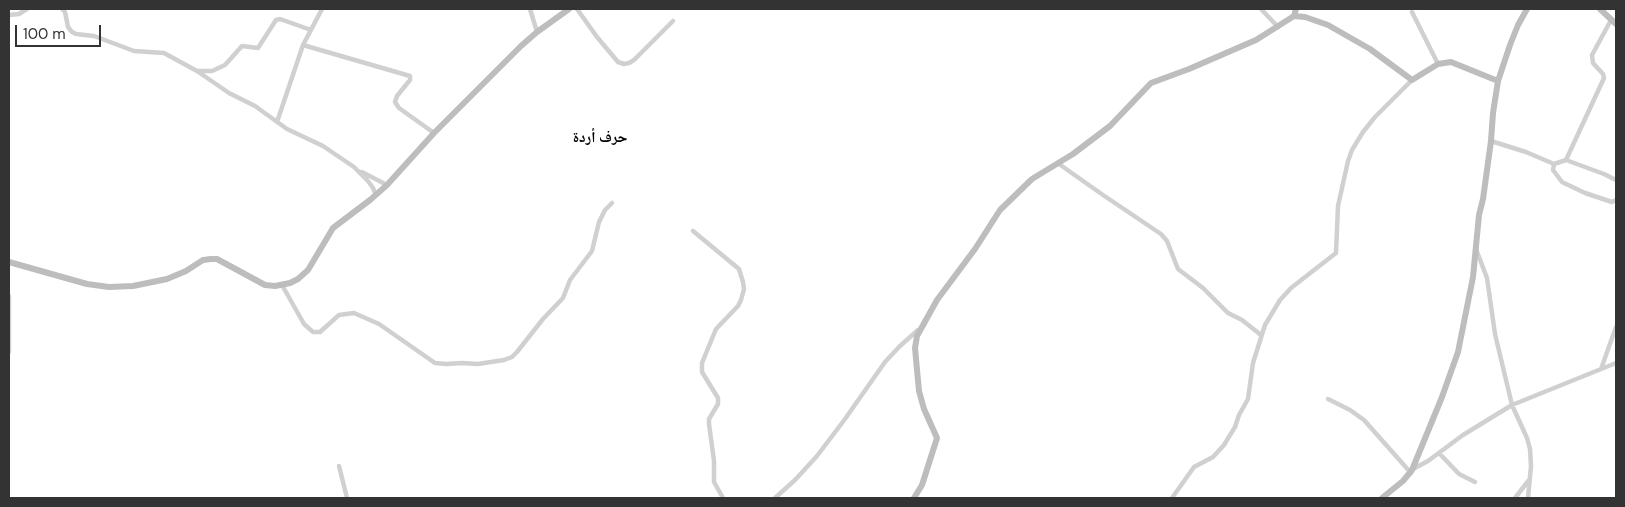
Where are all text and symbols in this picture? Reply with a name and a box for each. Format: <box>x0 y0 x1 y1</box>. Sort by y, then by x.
scale bar <box>18 15 104 47</box>
text: 100 m <box>23 24 66 44</box>
district label: حرف أردة <box>573 129 627 147</box>

